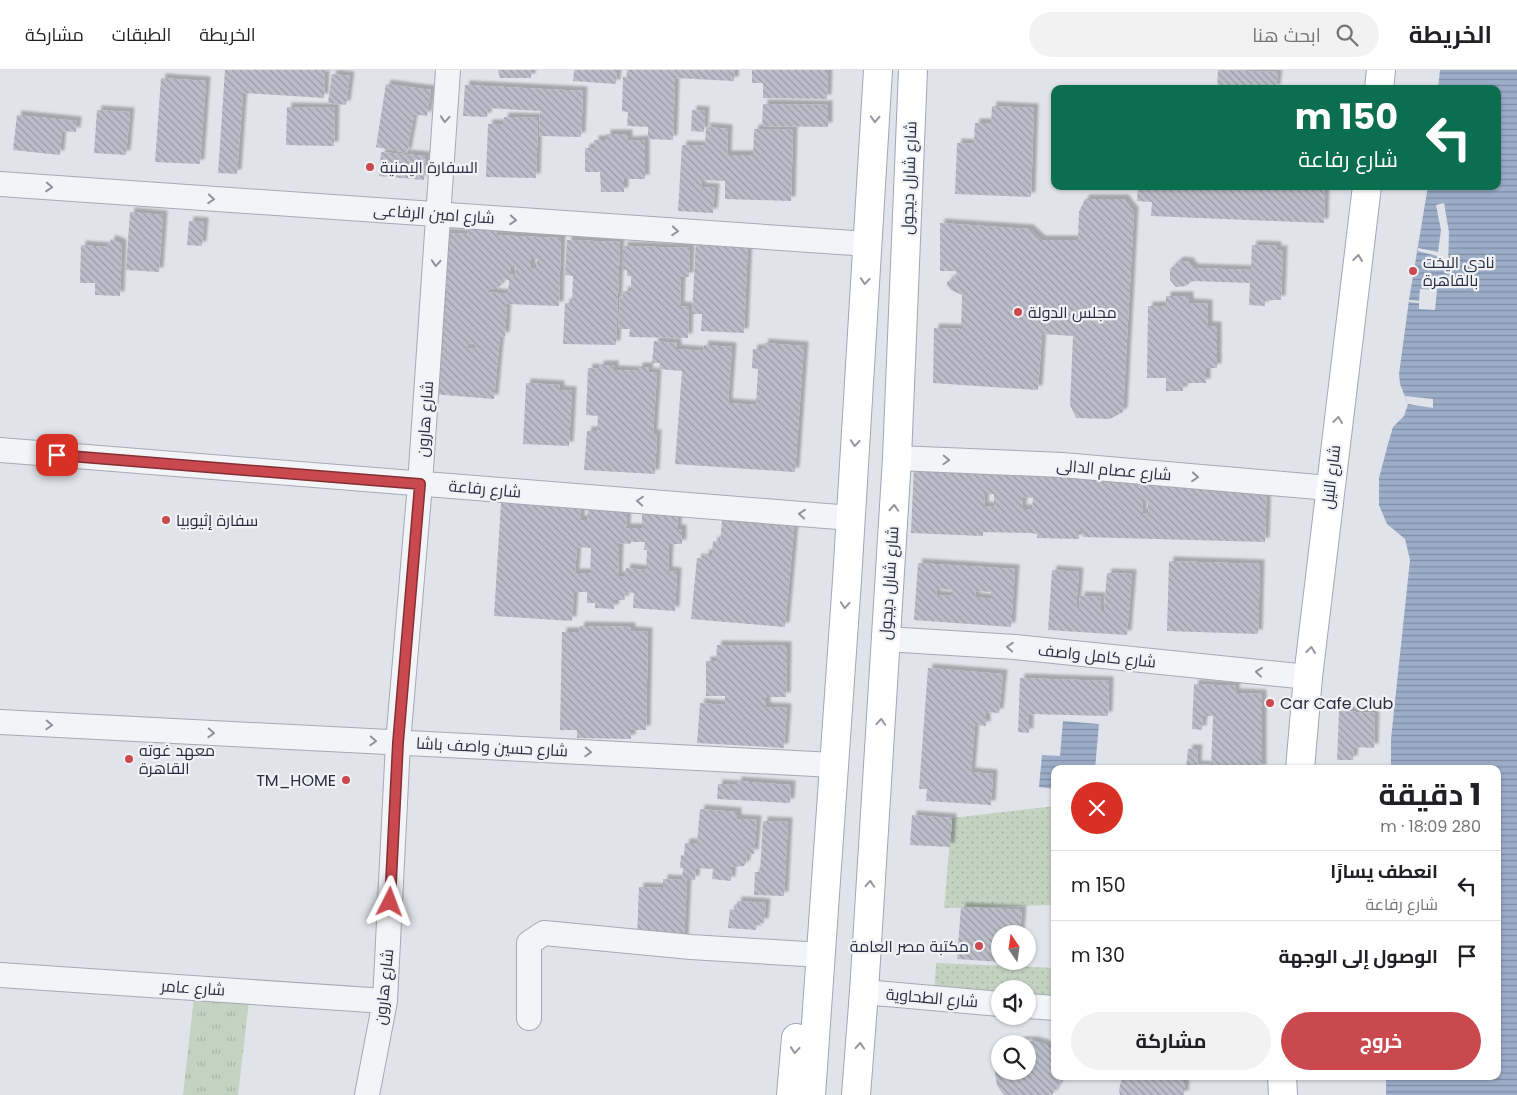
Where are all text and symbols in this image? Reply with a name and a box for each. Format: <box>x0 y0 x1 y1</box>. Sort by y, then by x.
search box <box>1029 12 1379 57</box>
text: الخريطة <box>1409 18 1492 51</box>
icon: search <box>1333 21 1361 49</box>
text: مشاركة <box>25 22 84 47</box>
text: الطبقات <box>112 22 171 47</box>
text: الخريطة <box>199 22 256 47</box>
text: ابحث هنا <box>1252 22 1321 49</box>
text: 150 m <box>1295 92 1398 141</box>
icon: left <box>1416 105 1481 170</box>
one-way arrow <box>440 115 451 123</box>
one-way arrow <box>869 115 880 123</box>
street label: شارع شارل ديجول <box>896 121 922 235</box>
text: شارع رفاعة <box>1298 144 1398 175</box>
place label: السفارة اليمنية <box>380 156 478 179</box>
marker: السفارة اليمنية <box>364 161 376 173</box>
one-way arrow <box>45 182 53 193</box>
one-way arrow <box>207 193 215 204</box>
street label: شارع امين الرفاعى <box>373 198 495 230</box>
one-way arrow <box>509 214 517 225</box>
one-way arrow <box>671 225 679 236</box>
place label: نادي اليخت بالقاهرة <box>1423 251 1494 292</box>
one-way arrow <box>1352 254 1363 262</box>
one-way arrow <box>430 259 441 267</box>
marker: نادي اليخت بالقاهرة <box>1407 265 1419 277</box>
one-way arrow <box>860 277 871 285</box>
place label: مجلس الدولة <box>1028 301 1117 324</box>
marker: مجلس الدولة <box>1012 306 1024 318</box>
street label: شارع هارون <box>411 380 439 458</box>
one-way arrow <box>1332 415 1343 423</box>
pin <box>36 434 78 476</box>
one-way arrow <box>850 439 861 447</box>
icon: arrive <box>43 441 71 469</box>
street label: شارع النيل <box>1316 444 1346 510</box>
street label: شارع عصام الدالى <box>1056 454 1172 486</box>
one-way arrow <box>942 455 950 465</box>
one-way arrow <box>1192 471 1200 482</box>
street label: شارع رفاعة <box>448 474 522 504</box>
one-way arrow <box>636 496 644 507</box>
one-way arrow <box>889 503 900 511</box>
one-way arrow <box>798 508 806 519</box>
place label: سفارة إثيوبيا <box>176 509 258 532</box>
marker: سفارة إثيوبيا <box>160 514 172 526</box>
street label: شارع شارل ديجول <box>874 525 904 641</box>
one-way arrow <box>840 602 851 610</box>
street label: شارع كامل واصف <box>1037 638 1157 674</box>
one-way arrow <box>1006 642 1014 653</box>
one-way arrow <box>1305 646 1316 654</box>
one-way arrow <box>1255 667 1263 678</box>
place label: Car Cafe Club <box>1280 692 1394 715</box>
marker: Car Cafe Club <box>1264 697 1276 709</box>
one-way arrow <box>875 718 886 726</box>
one-way arrow <box>45 719 53 730</box>
one-way arrow <box>207 728 215 739</box>
street label: شارع حسين واصف باشا <box>415 732 569 762</box>
one-way arrow <box>370 736 378 747</box>
place label: معهد غوته القاهرة <box>139 739 215 780</box>
one-way arrow <box>584 747 592 758</box>
marker: معهد غوته القاهرة <box>123 753 135 765</box>
place label: TM_HOME <box>256 769 336 792</box>
text: 1 دقيقة <box>1379 773 1481 816</box>
marker: TM_HOME <box>340 774 352 786</box>
button: close <box>1071 782 1123 834</box>
text: 280 m · 18:09 <box>1380 815 1481 838</box>
text: انعطف يسارًا <box>1330 858 1438 885</box>
text: 150 m <box>1071 872 1126 899</box>
icon: left <box>1453 872 1481 900</box>
position arrow <box>363 875 415 927</box>
one-way arrow <box>865 880 876 888</box>
text: شارع رفاعة <box>1365 893 1438 916</box>
north arrow <box>991 925 1036 970</box>
map controls <box>991 925 1036 1080</box>
place label: مكتبة مصر العامة <box>850 935 969 958</box>
marker: مكتبة مصر العامة <box>973 940 985 952</box>
text: 130 m <box>1071 942 1125 969</box>
icon: arrive <box>1453 942 1481 970</box>
text: الوصول إلى الوجهة <box>1279 943 1438 970</box>
street label: شارع هارون <box>369 948 399 1026</box>
street label: شارع عامر <box>159 974 226 1002</box>
button: sound <box>991 980 1036 1025</box>
street label: شارع الطحاوية <box>885 983 979 1013</box>
button: مشاركة <box>1071 1012 1271 1070</box>
button: خروج <box>1281 1012 1481 1070</box>
button: search <box>991 1035 1036 1080</box>
one-way arrow <box>854 1042 865 1050</box>
one-way arrow <box>790 1046 801 1054</box>

